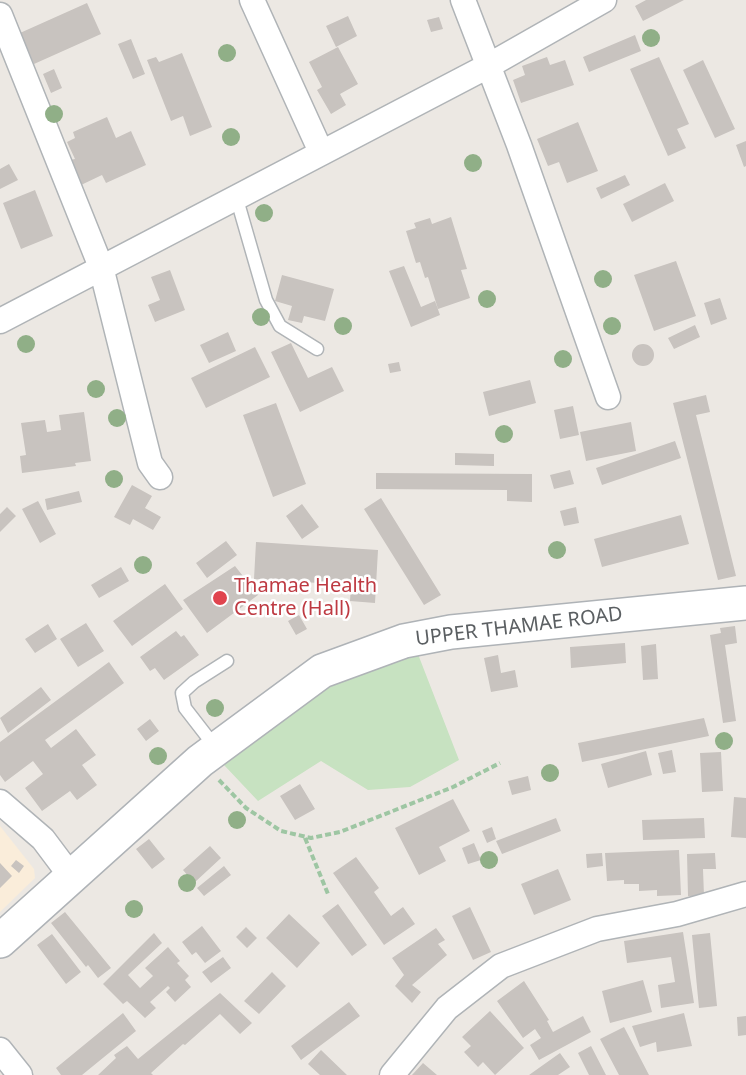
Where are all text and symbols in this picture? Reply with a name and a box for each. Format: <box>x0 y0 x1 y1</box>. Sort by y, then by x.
place label: Thamae Health Centre (Hall) <box>234 574 377 621</box>
marker: Thamae Health Centre (Hall) <box>211 589 229 607</box>
street label: UPPER THAMAE ROAD <box>414 602 624 652</box>

